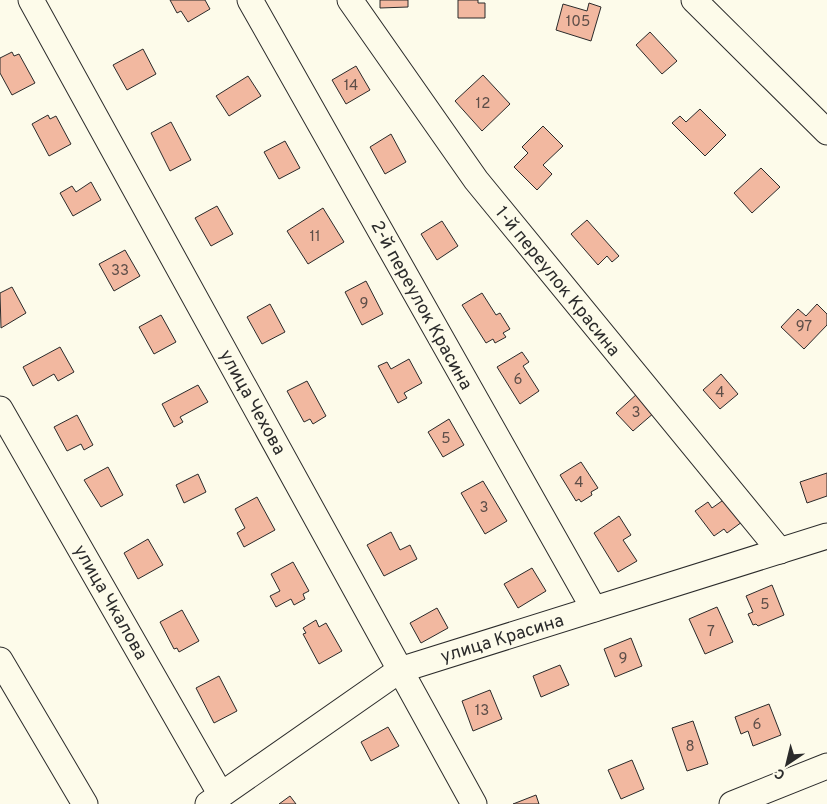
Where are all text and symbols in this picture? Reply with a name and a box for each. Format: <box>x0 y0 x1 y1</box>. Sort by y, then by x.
house number: 105 <box>566 13 590 32</box>
house number: 14 <box>344 77 358 96</box>
house number: 12 <box>476 95 490 114</box>
street label: 1-й переулок Красина <box>489 202 624 362</box>
street label: 2-й переулок Красина <box>365 217 477 394</box>
house number: 11 <box>309 228 321 247</box>
house number: 33 <box>111 262 129 281</box>
house number: 9 <box>360 295 368 314</box>
house number: 97 <box>796 318 812 337</box>
street label: улица Чехова <box>213 346 290 459</box>
house number: 6 <box>514 371 523 390</box>
house number: 4 <box>715 384 725 403</box>
house number: 3 <box>631 404 641 423</box>
house number: 5 <box>441 430 451 449</box>
house number: 4 <box>574 474 584 493</box>
house number: 3 <box>479 499 489 518</box>
street label: улица Чкалова <box>67 541 152 664</box>
house number: 5 <box>760 596 770 615</box>
street label: улица Красина <box>438 610 567 669</box>
house number: 7 <box>707 623 715 642</box>
house number: 9 <box>619 650 627 669</box>
house number: 13 <box>475 702 489 721</box>
house number: 6 <box>753 716 762 735</box>
house number: 8 <box>685 738 695 757</box>
north arrow <box>762 739 812 789</box>
text: С <box>772 764 789 783</box>

